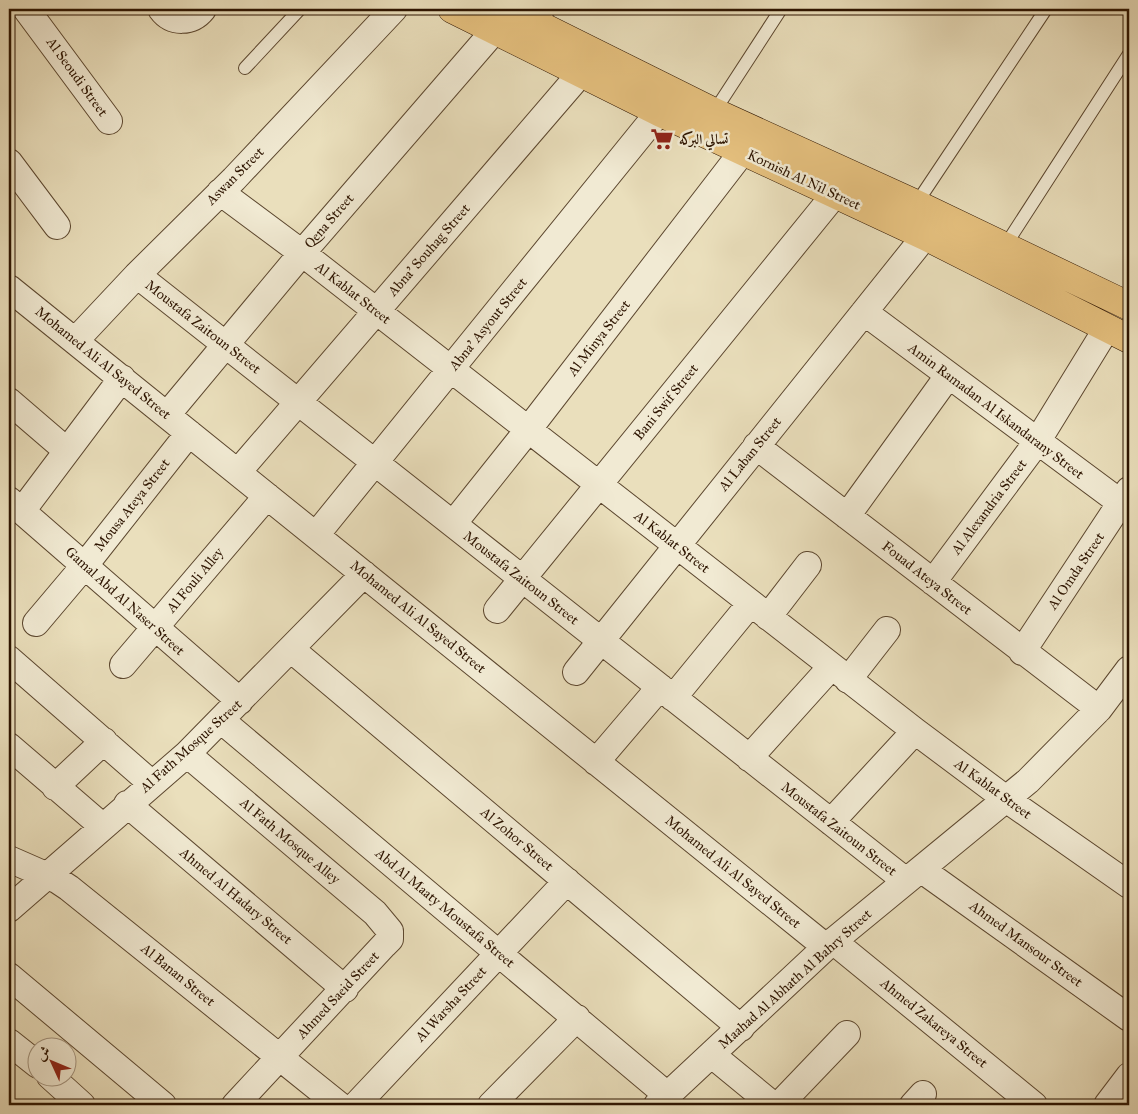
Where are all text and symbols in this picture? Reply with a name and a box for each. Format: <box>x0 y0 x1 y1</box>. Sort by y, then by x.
street label: Al Seoudi Street <box>42 33 111 120</box>
supermarket icon: تسالي البركه <box>649 126 675 152</box>
place label: تسالي البركه <box>679 130 728 151</box>
street label: Aswan Street <box>202 143 268 209</box>
street label: Kornish Al Nil Street <box>745 146 863 214</box>
street label: Qena Street <box>301 190 357 252</box>
street label: Abna' Souhag Street <box>384 200 474 300</box>
street label: Al Kablat Street <box>311 258 394 328</box>
street label: Abna' Asyout Street <box>445 274 531 375</box>
street label: Moustafa Zaitoun Street <box>142 277 264 377</box>
street label: Al Minya Street <box>563 296 634 380</box>
street label: Mohamed Ali Al Sayed Street <box>32 303 174 423</box>
street label: Amin Ramadan Al Iskandarany Street <box>904 339 1087 483</box>
street label: Bani Swif Street <box>630 360 702 444</box>
street label: Al Laban Street <box>714 413 785 495</box>
street label: Mousa Ateya Street <box>90 455 174 555</box>
street label: Al Alexandria Street <box>947 456 1030 559</box>
street label: Al Kablat Street <box>630 507 713 577</box>
street label: Moustafa Zaitoun Street <box>460 528 582 628</box>
street label: Al Omda Street <box>1043 529 1108 614</box>
street label: Fouad Ateya Street <box>879 538 975 618</box>
street label: Gamal Abd Al Naser Street <box>62 543 188 659</box>
street label: Al Fouli Alley <box>162 544 227 617</box>
street label: Mohamed Ali Al Sayed Street <box>347 557 489 677</box>
street label: Al Fath Mosque Street <box>136 696 246 798</box>
street label: Al Kablat Street <box>950 755 1035 823</box>
street label: Moustafa Zaitoun Street <box>778 779 900 879</box>
street label: Al Fath Mosque Alley <box>235 794 344 889</box>
street label: Al Zohor Street <box>476 803 557 874</box>
street label: Mohamed Ali Al Sayed Street <box>662 812 804 932</box>
street label: Ahmed Al Hadary Street <box>176 843 296 948</box>
street label: Abd Al Maaty Moustafa Street <box>371 844 518 971</box>
street label: Ahmed Mansour Street <box>965 897 1086 991</box>
street label: Maahad Al Abhath Al Bahry Street <box>715 906 875 1052</box>
street label: Al Banan Street <box>137 939 218 1010</box>
street label: Ahmed Saeid Street <box>292 948 383 1043</box>
street label: Al Warsha Street <box>411 963 490 1046</box>
street label: Ahmed Zakareya Street <box>876 974 991 1071</box>
north arrow <box>28 1036 78 1086</box>
text: ش <box>32 1042 54 1064</box>

